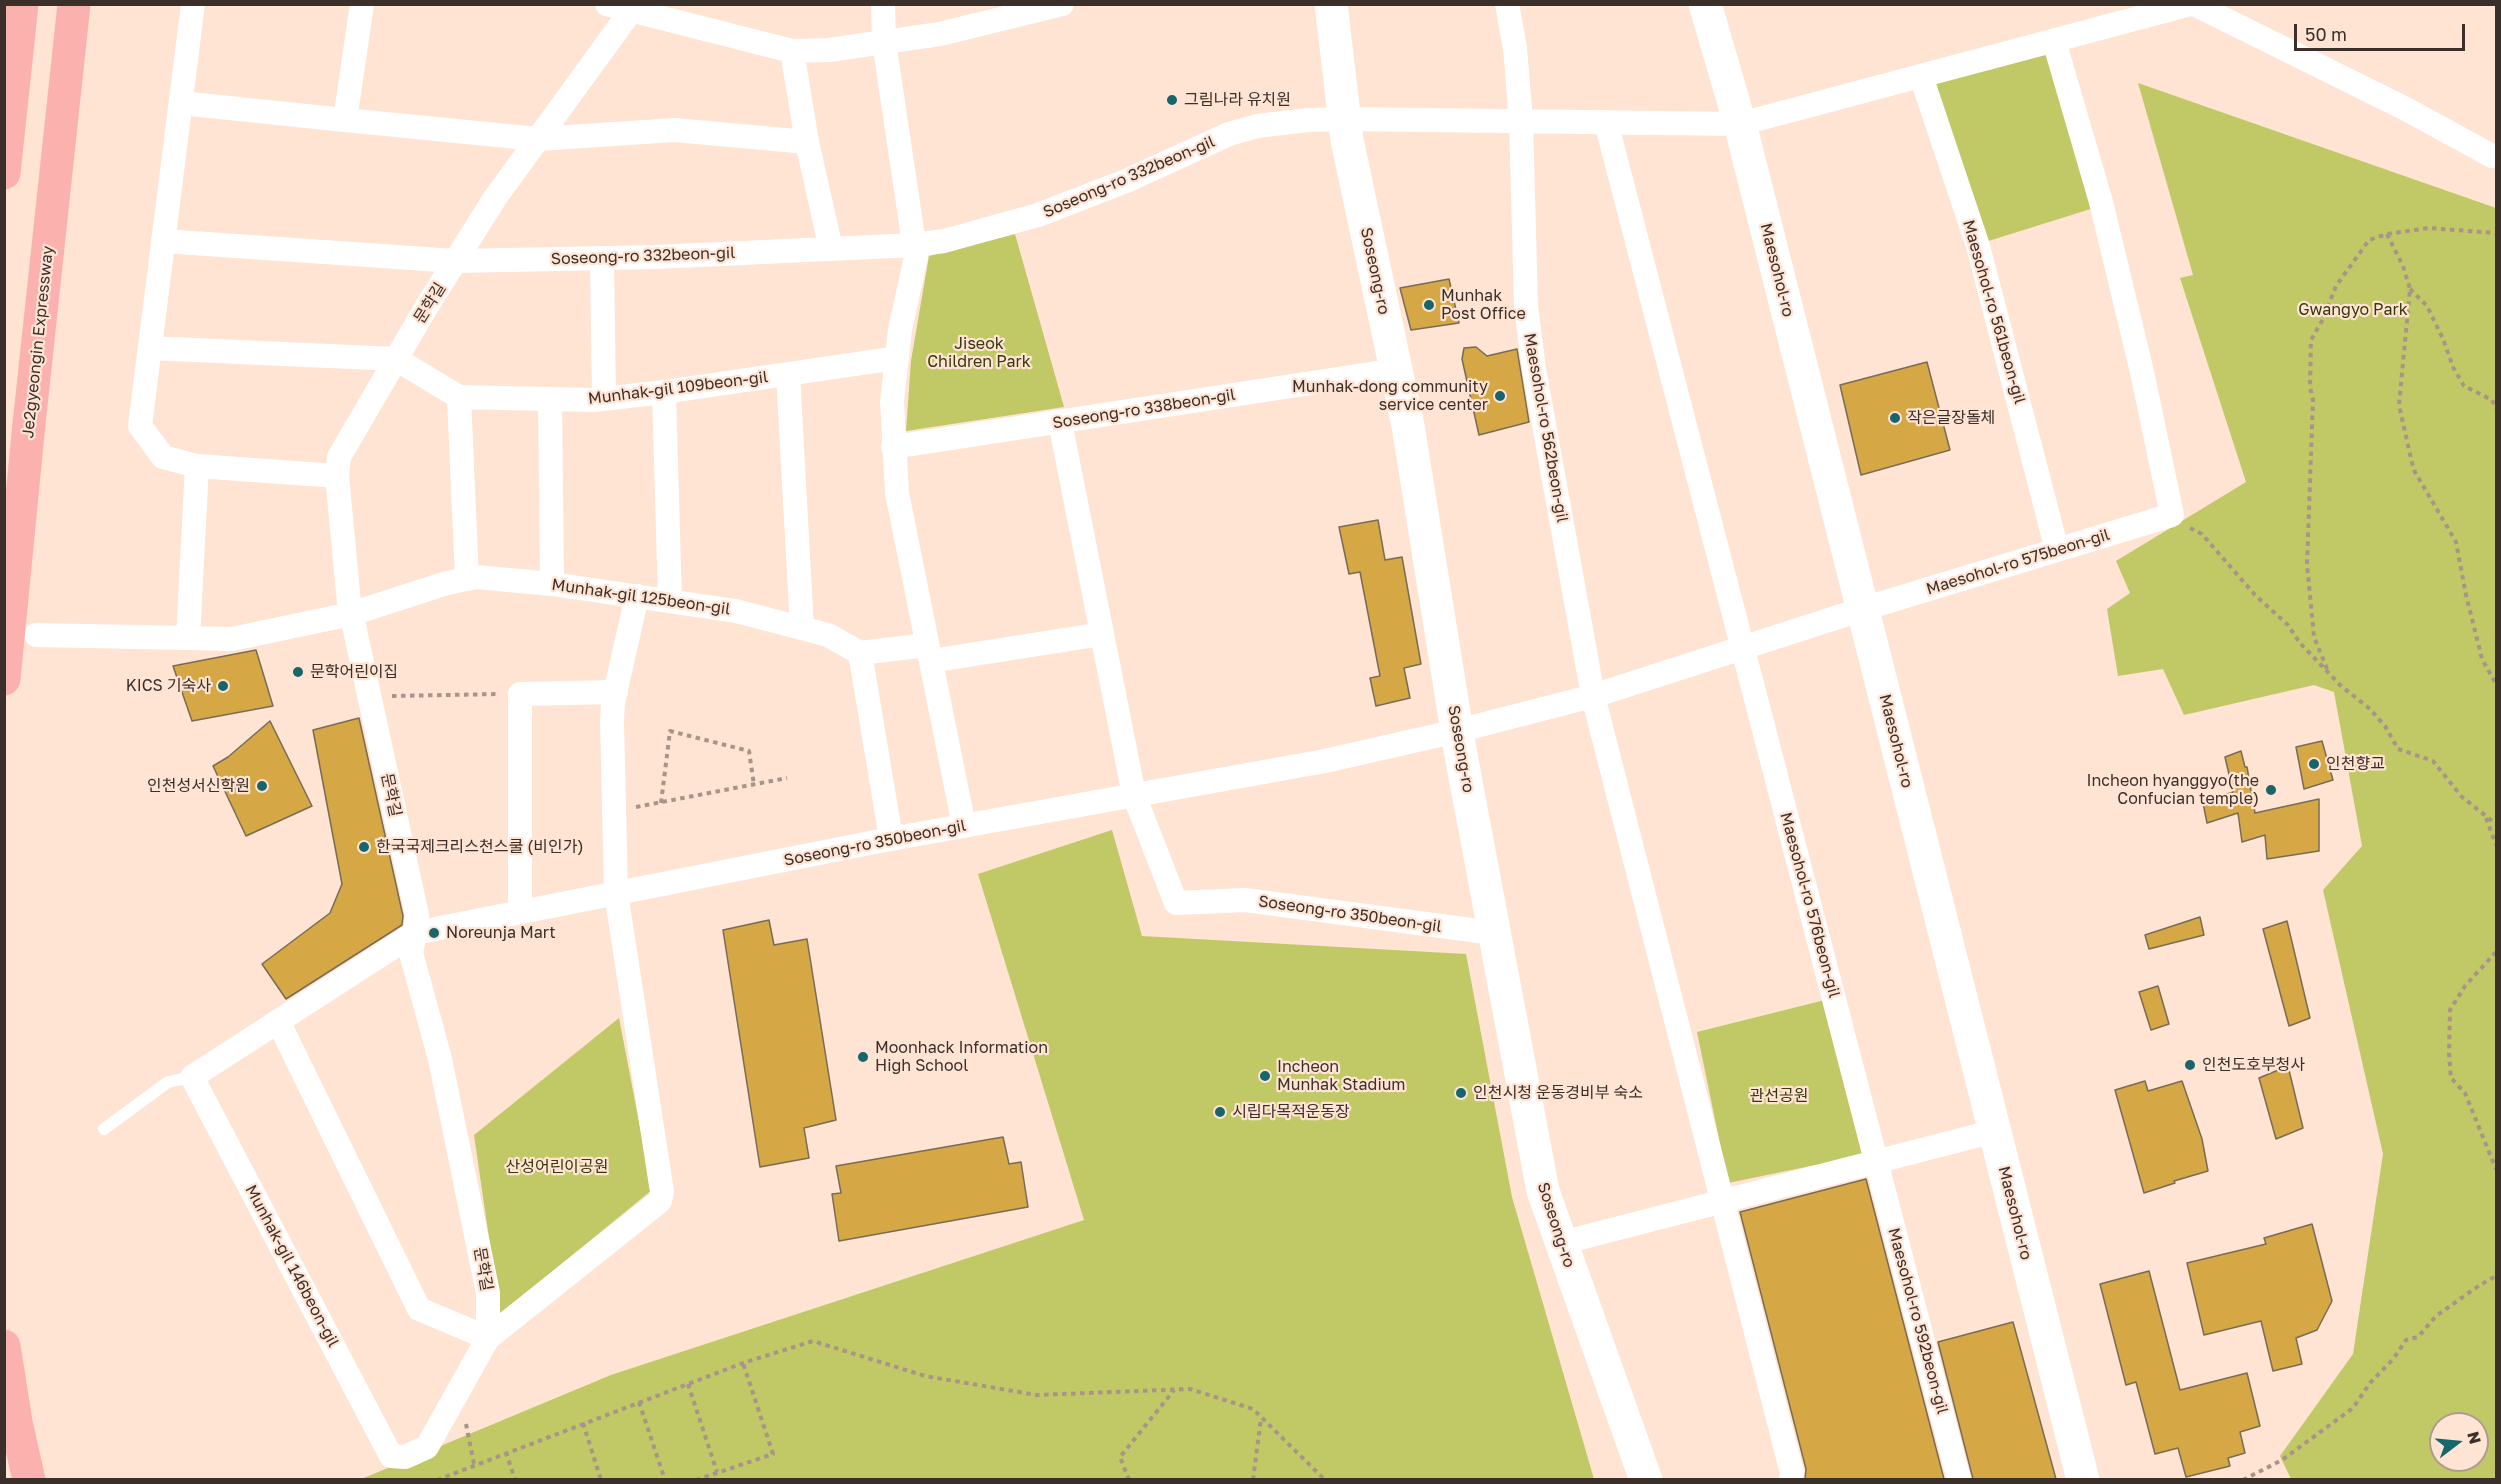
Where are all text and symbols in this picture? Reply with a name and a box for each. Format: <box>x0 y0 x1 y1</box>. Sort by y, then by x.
scale bar <box>2297 12 2468 50</box>
text: 50 m <box>2305 23 2347 45</box>
place label: 그림나라 유치원 <box>1184 90 1291 110</box>
marker: 그림나라 유치원 <box>1165 93 1179 107</box>
street label: Soseong-ro 332beon-gil <box>1040 132 1218 222</box>
street label: Maesohol-ro 561beon-gil <box>1959 218 2029 406</box>
street label: Maesohol-ro <box>1756 221 1798 319</box>
street label: Soseong-ro <box>1356 226 1394 316</box>
street label: Soseong-ro 332beon-gil <box>550 243 736 269</box>
street label: Je2gyeongin Expressway <box>18 245 58 439</box>
street label: 문학길 <box>410 279 450 327</box>
place label: Munhak Post Office <box>1441 286 1526 324</box>
marker: Munhak Post Office <box>1422 298 1436 312</box>
park label: Gwangyo Park <box>2298 300 2408 320</box>
street label: Maesohol-ro 562beon-gil <box>1520 332 1572 524</box>
park label: Jiseok Children Park <box>927 334 1031 372</box>
street label: Munhak-gil 109beon-gil <box>587 367 769 409</box>
place label: Munhak-dong community service center <box>1292 377 1488 415</box>
street label: Soseong-ro 338beon-gil <box>1051 385 1237 433</box>
marker: Munhak-dong community service center <box>1493 389 1507 403</box>
place label: 작은글장돌체 <box>1907 408 1995 428</box>
marker: 작은글장돌체 <box>1888 411 1902 425</box>
street label: Maesohol-ro 575beon-gil <box>1924 525 2112 599</box>
street label: Munhak-gil 125beon-gil <box>550 575 732 619</box>
place label: 문학어린이집 <box>310 662 398 682</box>
marker: 문학어린이집 <box>291 665 305 679</box>
place label: KICS 기숙사 <box>126 676 211 696</box>
marker: KICS 기숙사 <box>216 679 230 693</box>
street label: Maesohol-ro <box>1875 692 1917 790</box>
street label: Soseong-ro <box>1444 704 1478 794</box>
place label: 인천향교 <box>2326 754 2385 774</box>
marker: 인천향교 <box>2307 757 2321 771</box>
street label: 문학길 <box>377 771 405 819</box>
place label: Incheon hyanggyo(the Confucian temple) <box>2086 771 2259 809</box>
place label: 인천성서신학원 <box>147 776 250 796</box>
marker: 인천성서신학원 <box>255 779 269 793</box>
marker: Incheon hyanggyo(the Confucian temple) <box>2264 783 2278 797</box>
street label: Maesohol-ro 576beon-gil <box>1776 810 1844 1000</box>
street label: Soseong-ro 350beon-gil <box>782 816 968 870</box>
place label: 한국국제크리스천스쿨 (비인가) <box>376 837 584 857</box>
marker: 한국국제크리스천스쿨 (비인가) <box>357 840 371 854</box>
street label: Soseong-ro 350beon-gil <box>1257 892 1443 936</box>
place label: Noreunja Mart <box>446 923 556 943</box>
marker: Noreunja Mart <box>427 926 441 940</box>
place label: Moonhack Information High School <box>875 1038 1048 1076</box>
marker: Moonhack Information High School <box>856 1050 870 1064</box>
place label: 인천도호부청사 <box>2202 1055 2305 1075</box>
place label: Incheon Munhak Stadium <box>1277 1057 1406 1095</box>
marker: 인천도호부청사 <box>2183 1058 2197 1072</box>
marker: Incheon Munhak Stadium <box>1258 1069 1272 1083</box>
place label: 인천시청 운동경비부 숙소 <box>1473 1083 1643 1103</box>
marker: 인천시청 운동경비부 숙소 <box>1454 1086 1468 1100</box>
park label: 관선공원 <box>1750 1086 1808 1106</box>
place label: 시립다목적운동장 <box>1232 1102 1350 1122</box>
marker: 시립다목적운동장 <box>1213 1105 1227 1119</box>
park label: 산성어린이공원 <box>505 1157 609 1177</box>
street label: Maesohol-ro <box>1994 1164 2036 1262</box>
street label: Soseong-ro <box>1533 1180 1579 1270</box>
street label: Munhak-gil 146beon-gil <box>241 1182 343 1350</box>
street label: Maesohol-ro 592beon-gil <box>1884 1226 1952 1416</box>
street label: 문학길 <box>470 1246 496 1292</box>
north arrow <box>2429 1412 2489 1472</box>
text: N <box>2463 1429 2486 1446</box>

